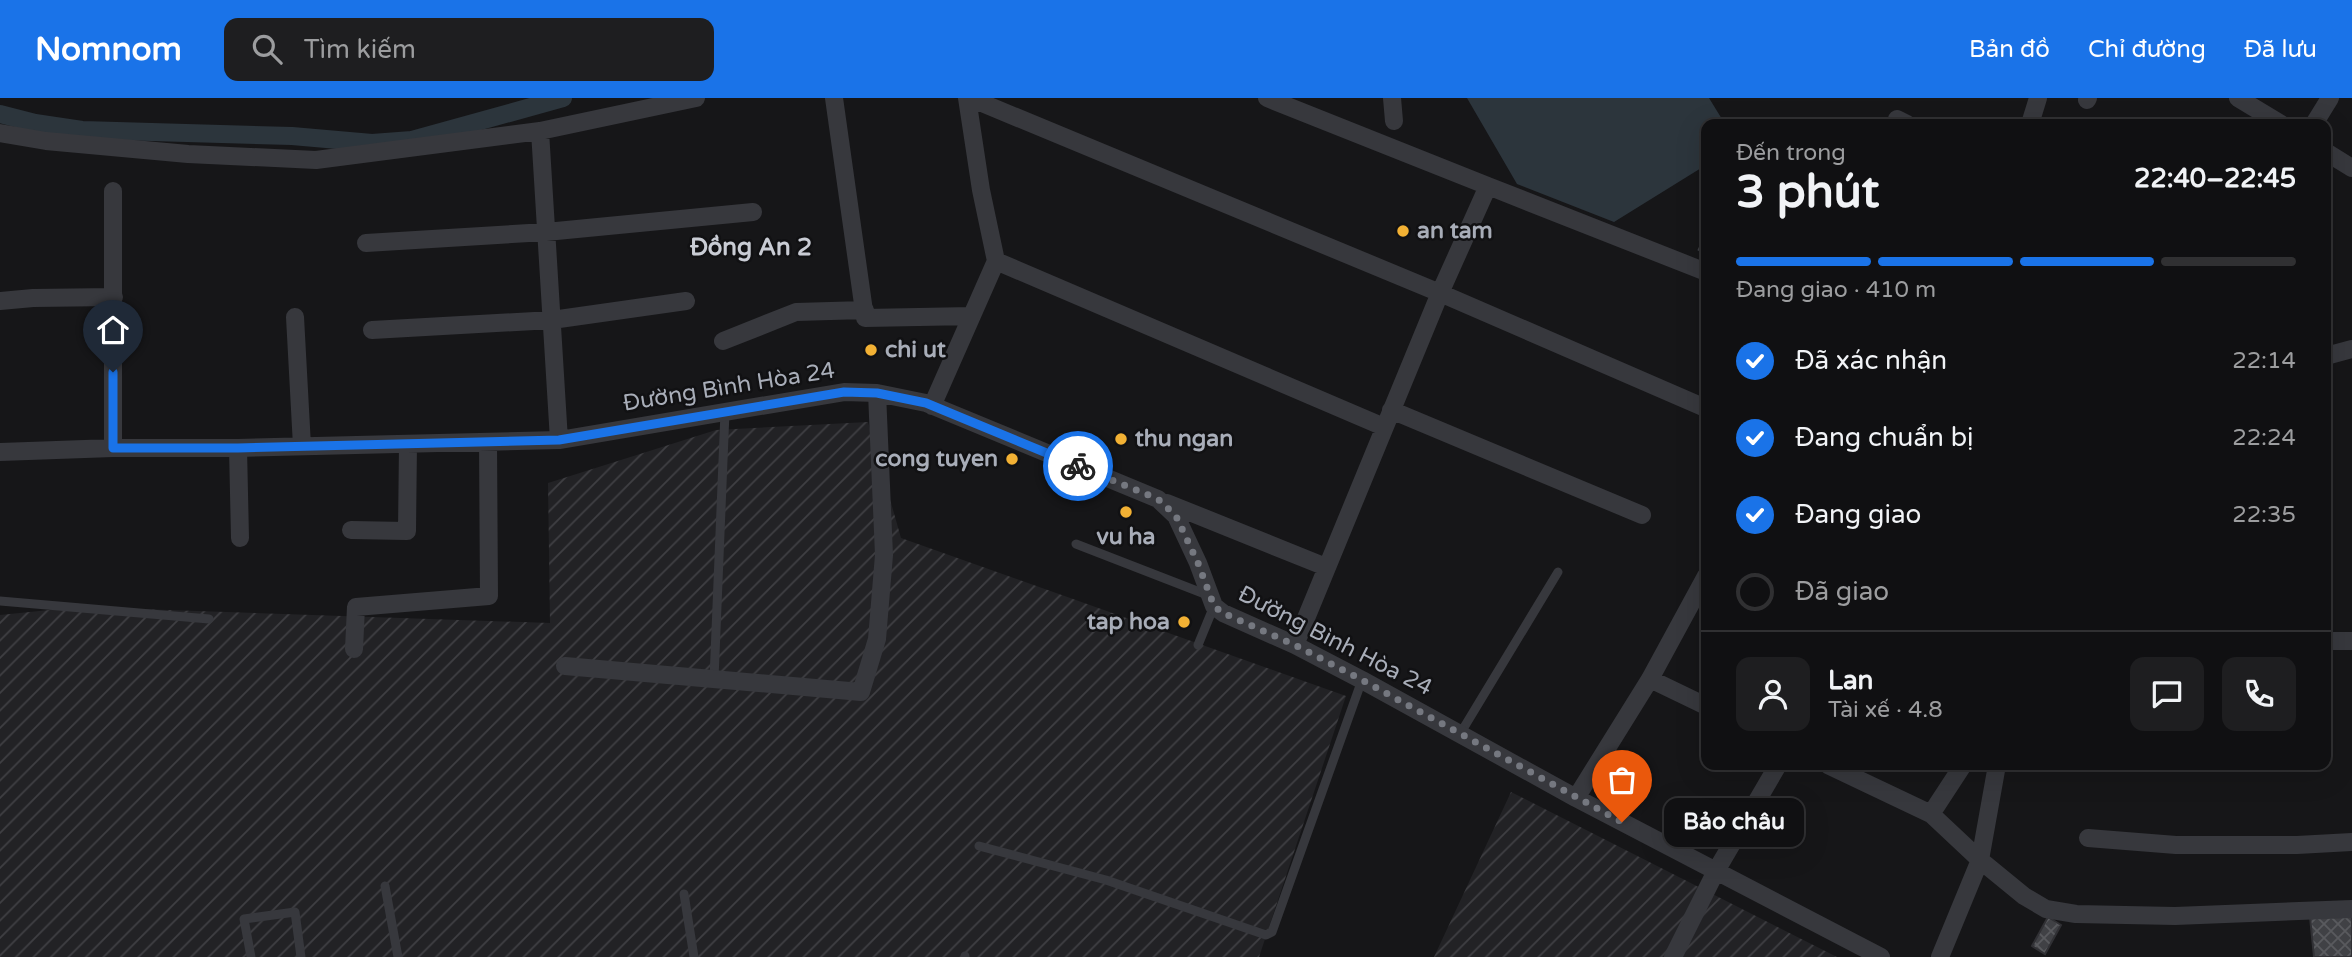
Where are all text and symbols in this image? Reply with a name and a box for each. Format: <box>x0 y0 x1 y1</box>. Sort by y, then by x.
search box <box>224 18 714 81</box>
text: Nomnom <box>35 30 182 69</box>
icon: search <box>248 30 286 68</box>
text: Tìm kiếm <box>304 34 416 65</box>
text: Bản đồ <box>1969 35 2050 64</box>
text: Chỉ đường <box>2088 35 2206 64</box>
text: Đã lưu <box>2244 35 2317 64</box>
text: Đến trong <box>1736 139 1846 167</box>
text: 22:40–22:45 <box>2134 163 2296 194</box>
text: 3 phút <box>1736 165 1879 220</box>
place label: an tam <box>1417 217 1493 245</box>
marker: an tam <box>1395 223 1411 239</box>
district label: Đồng An 2 <box>689 233 812 262</box>
text: Đang giao · 410 m <box>1736 276 1936 304</box>
pin <box>83 300 143 372</box>
icon: home <box>94 311 132 349</box>
place label: chi ut <box>885 336 946 364</box>
marker: chi ut <box>863 342 879 358</box>
icon: check <box>1736 342 1774 380</box>
text: Đã xác nhận <box>1795 345 1947 376</box>
text: 22:14 <box>2232 347 2296 375</box>
street label: Đường Bình Hòa 24 <box>621 356 837 418</box>
icon: check <box>1736 419 1774 457</box>
text: Đang chuẩn bị <box>1795 422 1974 453</box>
text: 22:24 <box>2232 424 2296 452</box>
place label: thu ngan <box>1135 425 1233 453</box>
courier <box>1043 431 1113 501</box>
marker: thu ngan <box>1113 431 1129 447</box>
place label: cong tuyen <box>875 445 998 473</box>
icon: bike <box>1059 447 1097 485</box>
marker: cong tuyen <box>1004 451 1020 467</box>
icon: check <box>1736 496 1774 534</box>
text: Đang giao <box>1795 499 1921 530</box>
text: 22:35 <box>2232 501 2296 529</box>
marker: vu ha <box>1118 504 1134 520</box>
place label: vu ha <box>1096 523 1156 551</box>
text: Đã giao <box>1795 576 1889 607</box>
street label: Đường Bình Hòa 24 <box>1233 580 1437 702</box>
place label: tap hoa <box>1087 608 1170 636</box>
marker: tap hoa <box>1176 614 1192 630</box>
button: person <box>1736 657 1810 731</box>
button: chat <box>2130 657 2204 731</box>
button: phone <box>2222 657 2296 731</box>
text: Lan <box>1828 665 1873 696</box>
text: Tài xế · 4.8 <box>1828 696 1943 724</box>
pin <box>1592 750 1652 822</box>
icon: bag <box>1603 761 1641 799</box>
callout: Bảo châu <box>1664 798 1804 846</box>
text: Bảo châu <box>1683 808 1785 836</box>

